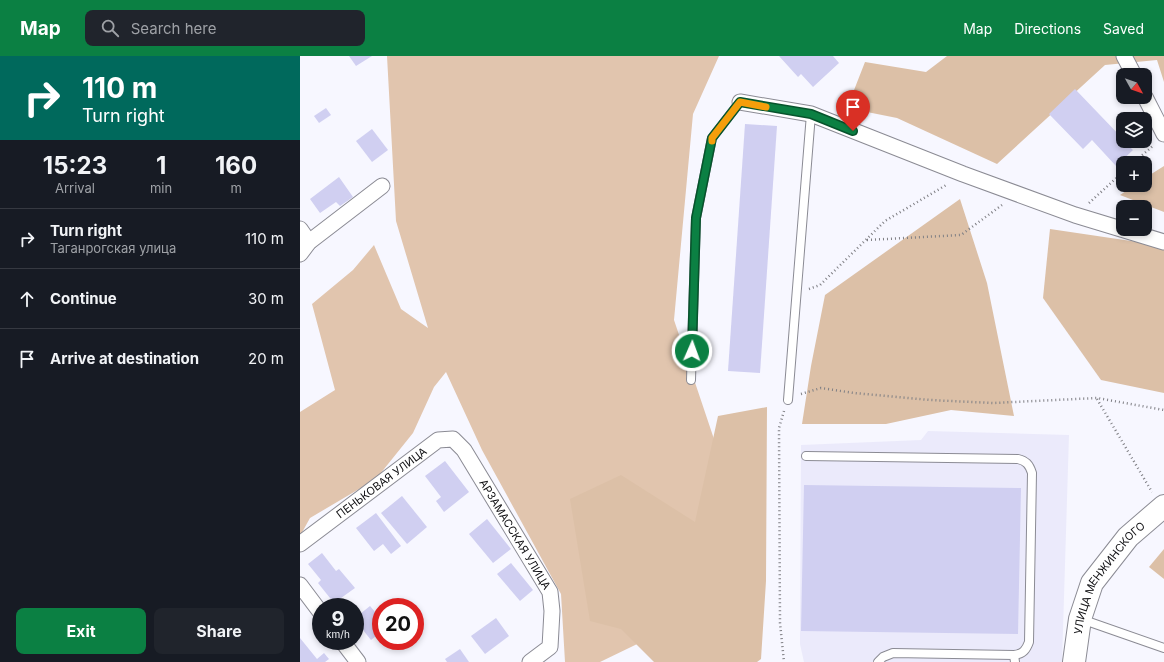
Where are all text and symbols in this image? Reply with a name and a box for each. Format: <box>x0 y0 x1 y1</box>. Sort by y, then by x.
search box <box>85 10 365 46</box>
text: Map <box>20 17 61 40</box>
icon: search <box>99 17 121 39</box>
text: Search here <box>131 19 216 38</box>
text: Map <box>963 20 992 37</box>
text: Directions <box>1014 20 1081 37</box>
text: Saved <box>1103 20 1144 37</box>
north arrow <box>1116 68 1152 104</box>
map controls <box>1116 68 1152 236</box>
text: 110 m <box>82 71 157 105</box>
icon: right <box>16 72 68 124</box>
pin <box>836 90 870 131</box>
icon: arrive <box>842 96 864 118</box>
text: Turn right <box>82 105 165 126</box>
button: layers <box>1116 112 1152 148</box>
text: 15:23 <box>43 151 107 180</box>
text: 1 <box>156 151 166 180</box>
text: 160 <box>215 151 257 180</box>
button: + <box>1116 156 1152 192</box>
text: Arrival <box>55 180 95 196</box>
text: min <box>150 180 172 196</box>
text: m <box>230 180 242 196</box>
button: − <box>1116 200 1152 236</box>
text: Turn right <box>50 221 122 240</box>
icon: right <box>16 228 38 250</box>
text: 110 m <box>245 229 284 248</box>
text: Таганрогская улица <box>50 240 176 256</box>
icon: ahead <box>16 288 38 310</box>
text: Continue <box>50 289 117 308</box>
text: 30 m <box>248 289 284 308</box>
position arrow <box>671 330 713 372</box>
icon: arrive <box>16 348 38 370</box>
text: Arrive at destination <box>50 349 199 368</box>
text: 20 m <box>248 349 284 368</box>
street label: ПЕНЬКОВАЯ УЛИЦА <box>333 444 430 521</box>
street label: АРЗАМАССКАЯ УЛИЦА <box>476 477 554 592</box>
street label: УЛИЦА МЕНЖИНСКОГО <box>1071 519 1148 635</box>
speed limit sign: 20 <box>372 598 424 650</box>
text: 9 <box>331 607 344 631</box>
button: Exit <box>16 608 146 654</box>
button: Share <box>154 608 284 654</box>
text: km/h <box>326 628 350 640</box>

